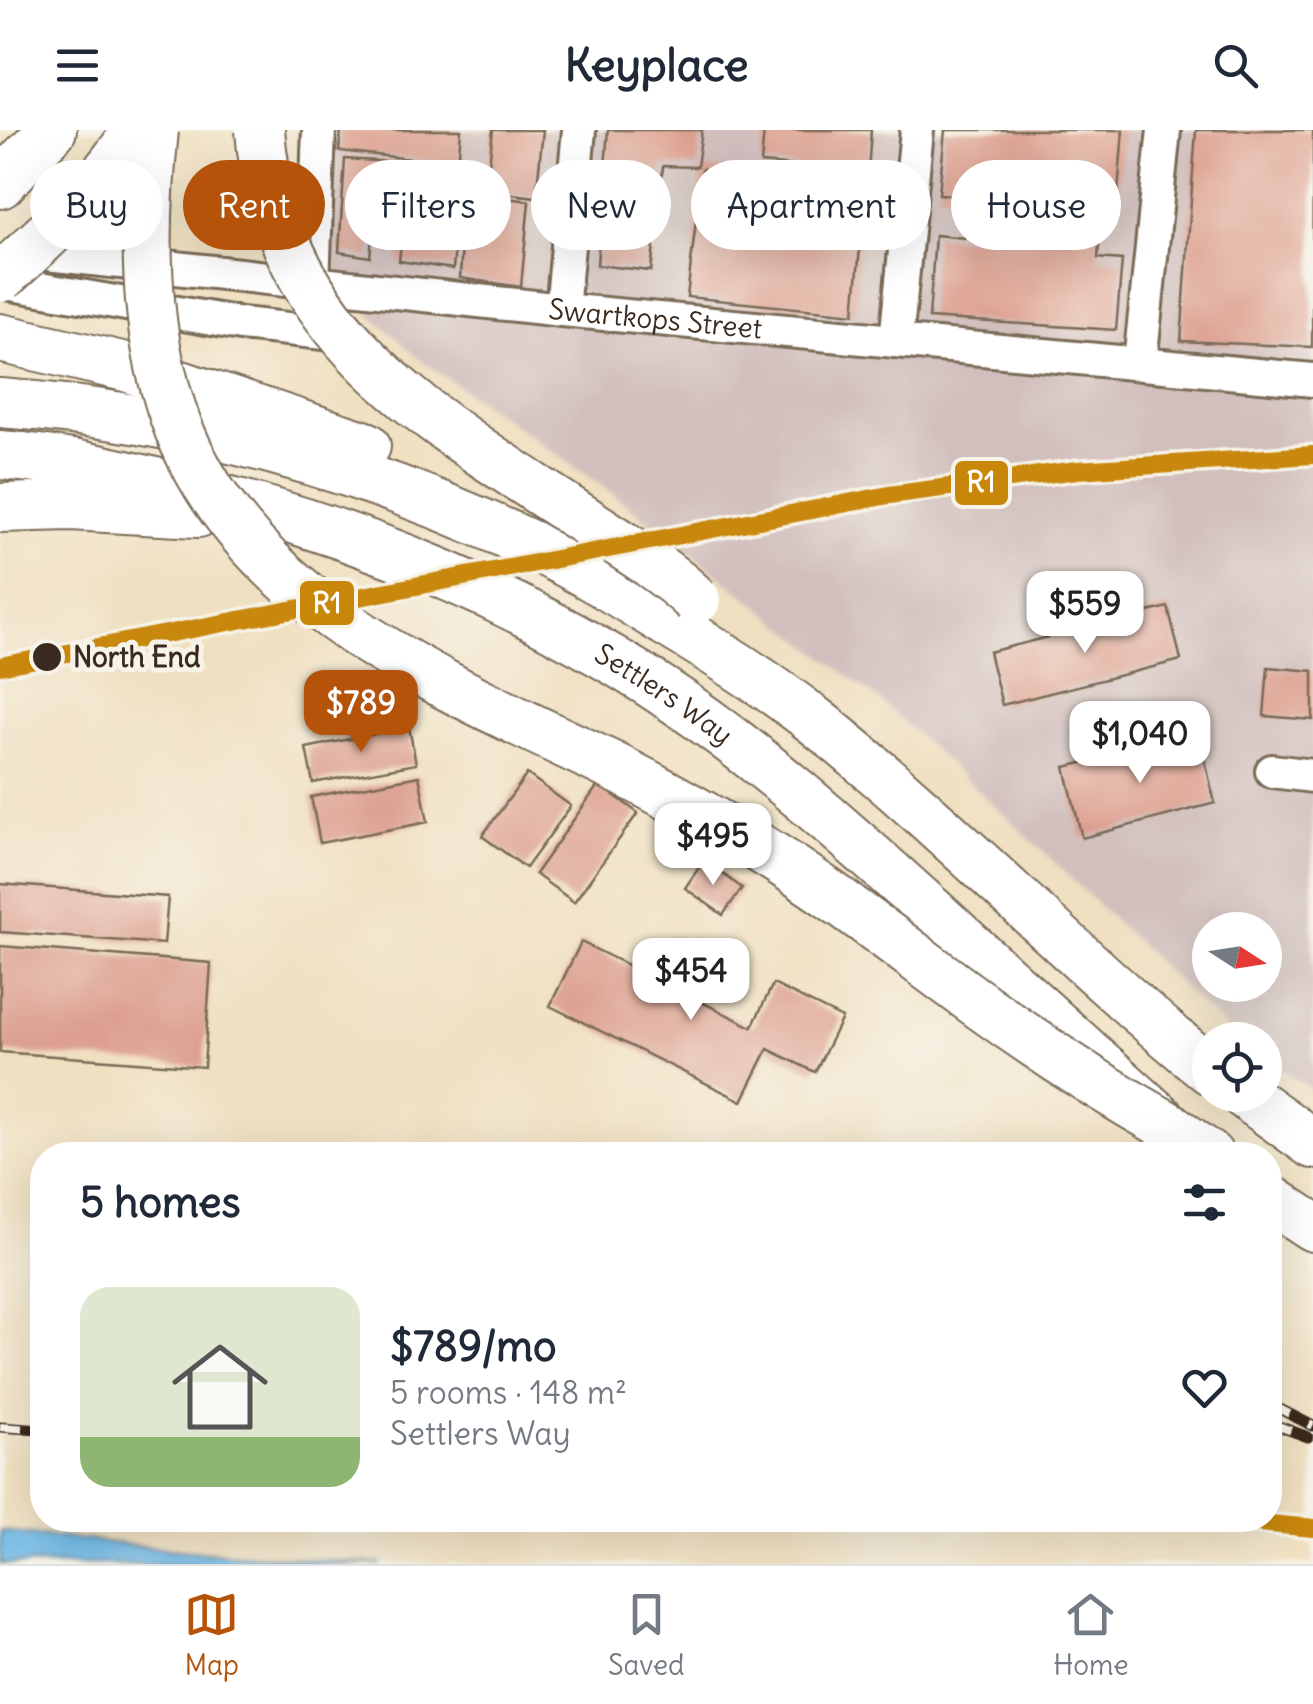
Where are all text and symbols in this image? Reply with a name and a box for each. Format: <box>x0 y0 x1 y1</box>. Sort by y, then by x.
text: Keyplace <box>564 37 749 93</box>
icon: menu <box>50 38 105 93</box>
icon: search <box>1208 38 1263 93</box>
chip: Buy <box>30 160 163 250</box>
chip: Rent <box>183 160 325 250</box>
chip: Filters <box>345 160 511 250</box>
chip: New <box>531 160 671 250</box>
chip: Apartment <box>691 160 931 250</box>
chip: House <box>951 160 1121 250</box>
street label: Swartkops Street <box>547 291 764 347</box>
line badge: R1 <box>953 459 1010 507</box>
text: R1 <box>967 464 995 500</box>
pin: $559 <box>1026 571 1144 656</box>
line badge: R1 <box>298 579 356 627</box>
text: $559 <box>1049 583 1121 624</box>
text: R1 <box>313 585 341 621</box>
street label: Settlers Way <box>588 635 740 753</box>
place label: North End <box>73 639 201 675</box>
marker: North End <box>30 640 64 674</box>
pin: $789 <box>302 670 420 755</box>
text: $789 <box>326 682 396 723</box>
pin: $1,040 <box>1059 701 1221 786</box>
text: $1,040 <box>1091 713 1189 754</box>
pin: $495 <box>654 803 772 888</box>
text: $495 <box>676 815 750 856</box>
north arrow <box>1192 912 1282 1002</box>
map controls <box>1192 912 1282 1112</box>
pin: $454 <box>632 938 750 1023</box>
text: $454 <box>654 950 728 991</box>
button: locate <box>1192 1022 1282 1112</box>
icon: filters <box>1177 1175 1232 1230</box>
text: 5 homes <box>80 1176 241 1228</box>
text: $789/mo <box>390 1320 557 1372</box>
icon: home <box>160 1327 280 1447</box>
icon: heart <box>1177 1360 1232 1415</box>
text: 5 rooms · 148 m² <box>390 1372 627 1413</box>
text: Settlers Way <box>390 1413 571 1454</box>
tab: Map <box>184 1587 239 1683</box>
tab: Saved <box>608 1587 685 1683</box>
tab: Home <box>1053 1587 1129 1683</box>

